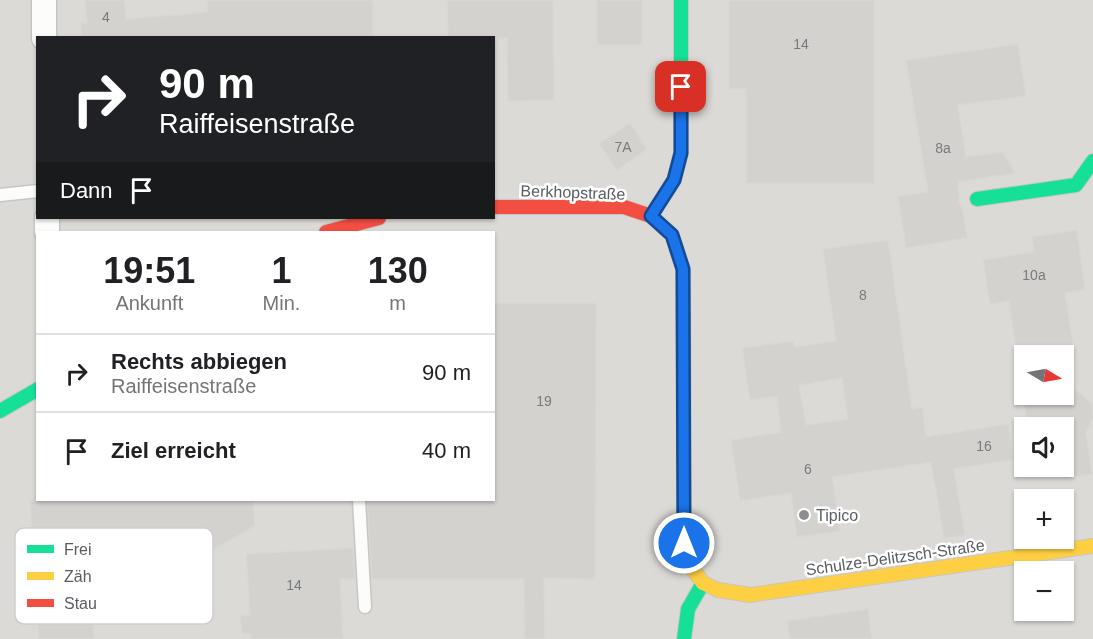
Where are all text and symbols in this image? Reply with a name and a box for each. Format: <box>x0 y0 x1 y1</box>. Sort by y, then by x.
house number: 4 <box>102 9 110 25</box>
house number: 14 <box>793 36 809 52</box>
icon: right <box>60 60 138 138</box>
text: 90 m <box>159 60 255 107</box>
pin <box>655 61 706 112</box>
icon: arrive <box>664 70 697 103</box>
text: Raiffeisenstraße <box>159 109 355 139</box>
house number: 7A <box>614 139 632 155</box>
house number: 8a <box>935 140 951 156</box>
icon: arrive <box>125 174 158 207</box>
text: Dann <box>60 178 113 203</box>
street label: Berkhopstraße <box>520 182 626 203</box>
text: 19:51 <box>103 250 195 291</box>
text: 1 <box>271 250 291 291</box>
text: 130 <box>368 250 428 291</box>
house number: 10a <box>1022 267 1046 283</box>
house number: 8 <box>859 287 867 303</box>
text: Ankunft <box>115 292 183 314</box>
text: Min. <box>263 292 300 314</box>
text: m <box>389 292 406 314</box>
north arrow <box>1014 345 1074 405</box>
map controls <box>1014 345 1074 621</box>
text: Rechts abbiegen <box>111 349 287 374</box>
icon: right <box>60 357 93 390</box>
text: 90 m <box>422 360 471 385</box>
text: Raiffeisenstraße <box>111 375 256 397</box>
house number: 19 <box>536 393 552 409</box>
button: sound <box>1014 417 1074 477</box>
icon: arrive <box>60 435 93 468</box>
text: Ziel erreicht <box>111 438 236 463</box>
text: 40 m <box>422 438 471 463</box>
house number: 16 <box>976 438 992 454</box>
house number: 6 <box>804 461 812 477</box>
button: + <box>1014 489 1074 549</box>
place label: Tipico <box>816 507 858 524</box>
marker: Tipico <box>797 508 811 522</box>
position arrow <box>652 511 716 575</box>
legend <box>15 528 213 624</box>
street label: Schulze-Delitzsch-Straße <box>805 537 986 578</box>
text: Frei <box>64 541 92 558</box>
button: − <box>1014 561 1074 621</box>
text: Zäh <box>64 568 92 585</box>
house number: 14 <box>286 577 302 593</box>
text: Stau <box>64 595 97 612</box>

